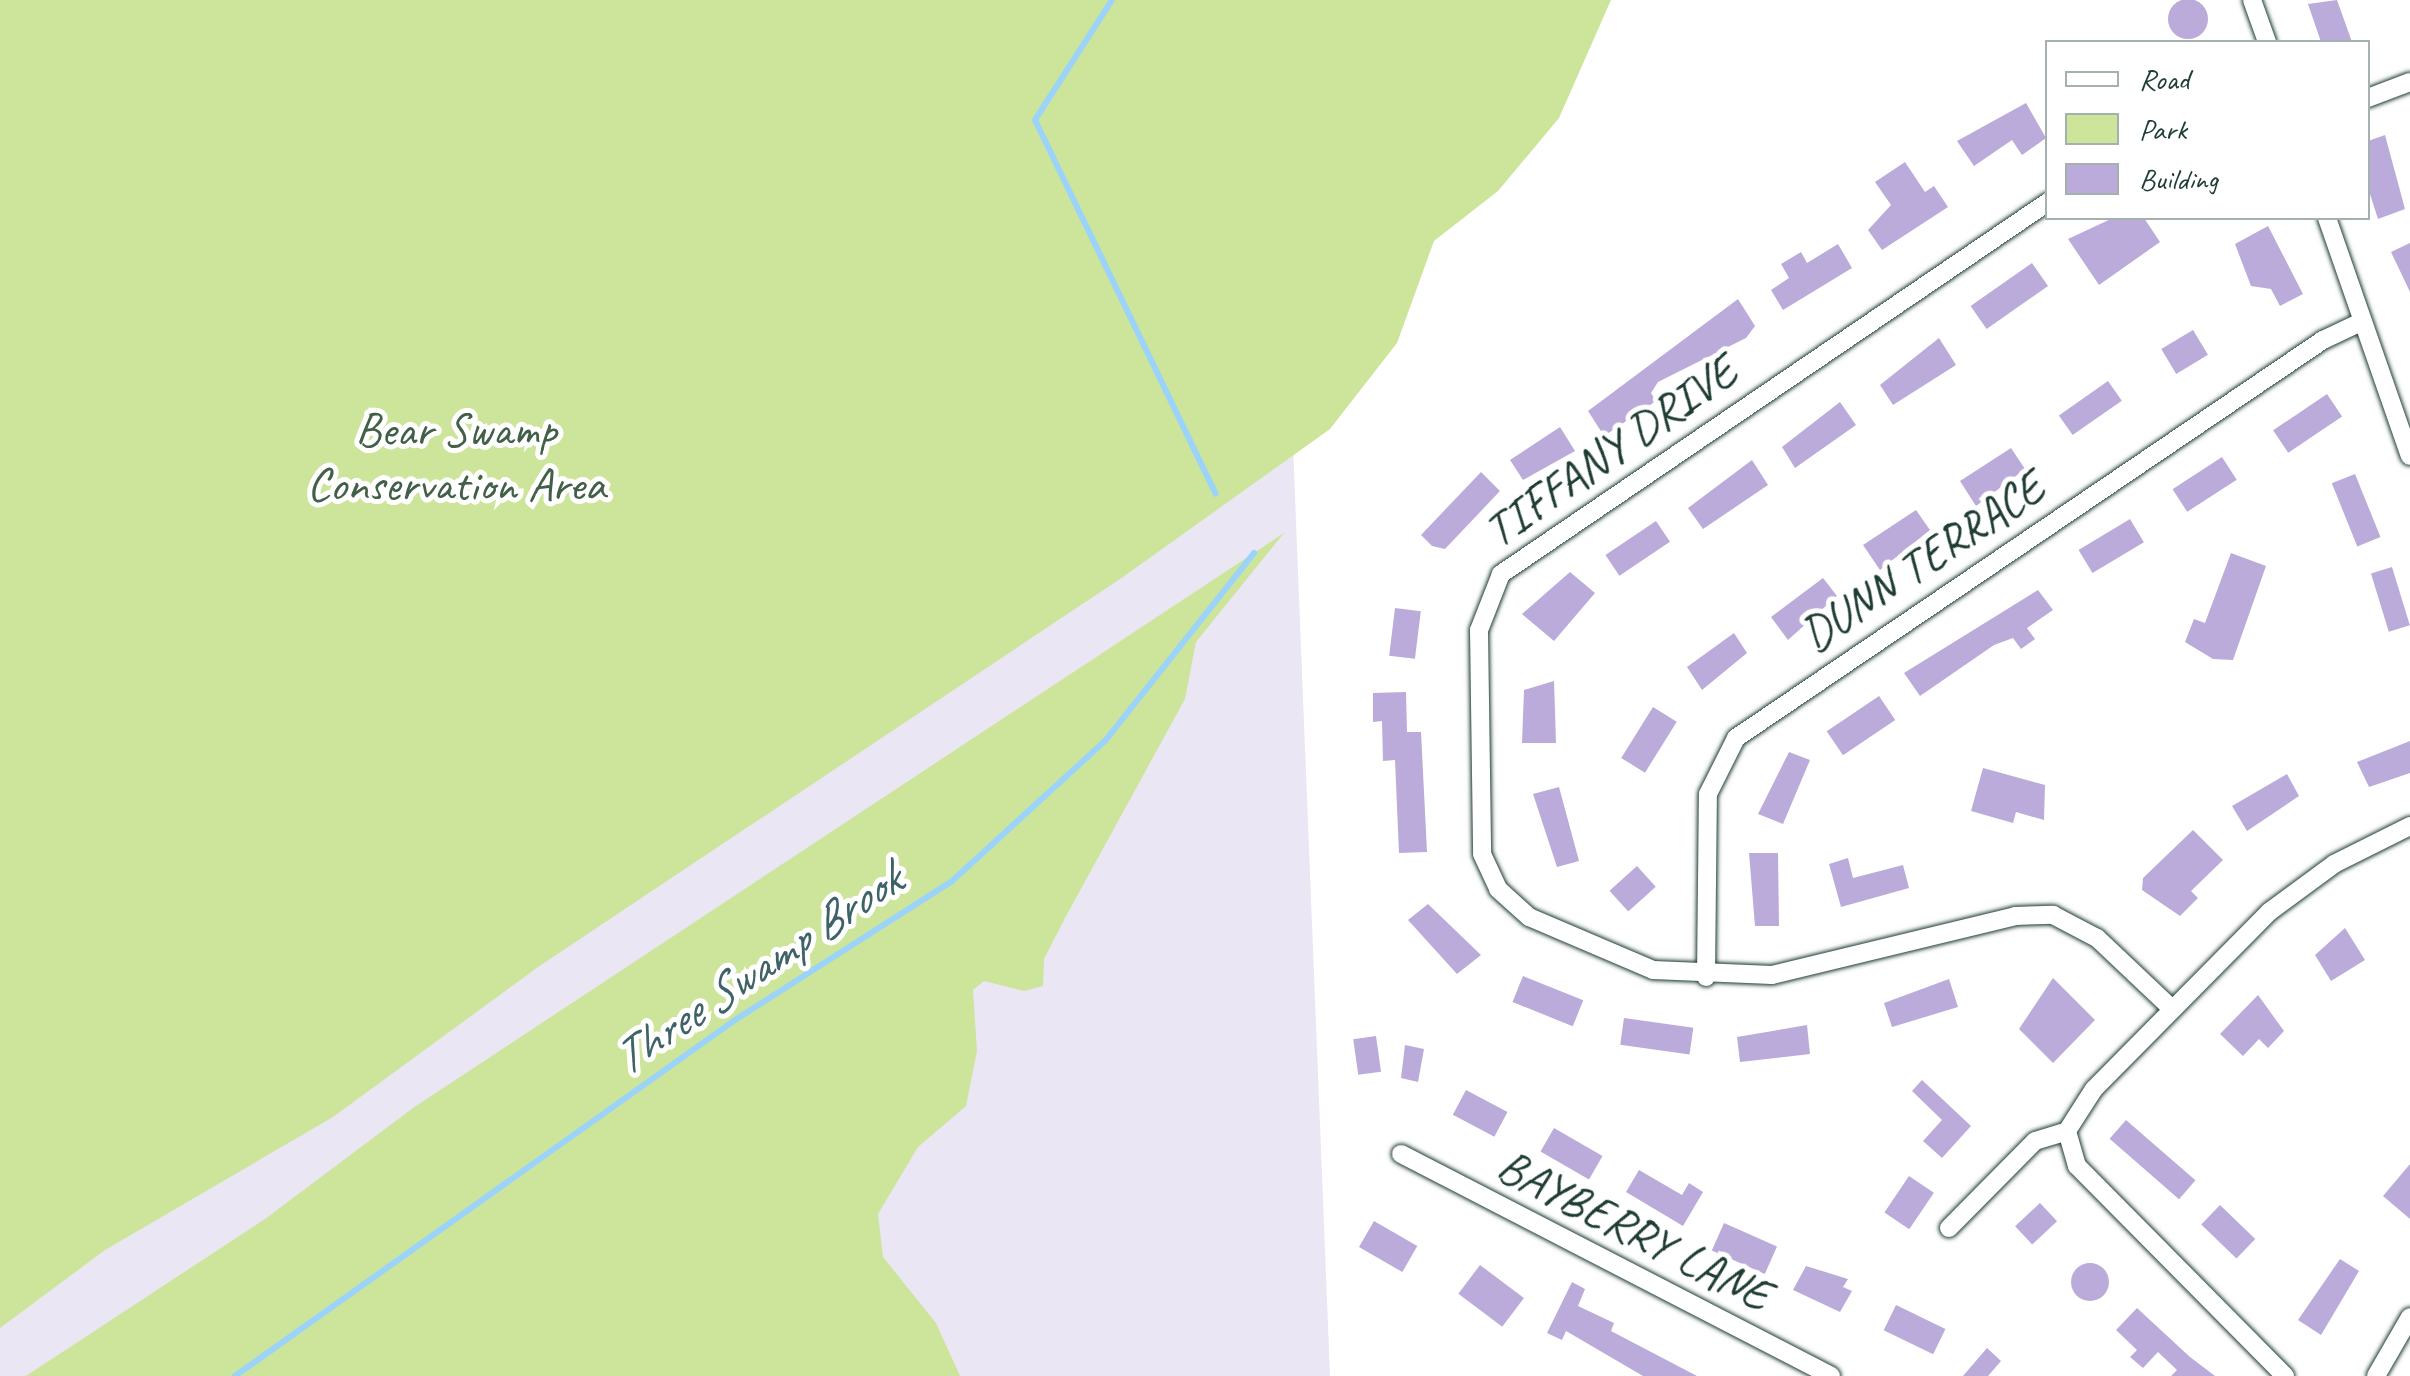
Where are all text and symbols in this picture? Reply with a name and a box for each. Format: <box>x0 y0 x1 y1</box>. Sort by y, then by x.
legend <box>2045 40 2370 220</box>
text: Road <box>2139 60 2189 98</box>
text: Park <box>2139 110 2187 148</box>
text: Building <box>2139 160 2218 198</box>
street label: TIFFANY DRIVE <box>1473 343 1747 559</box>
park label: Bear Swamp Conservation Area <box>308 400 604 513</box>
street label: DUNN TERRACE <box>1789 458 2055 664</box>
water label: Three Swamp Brook <box>599 849 913 1089</box>
street label: BAYBERRY LANE <box>1487 1136 1781 1324</box>

